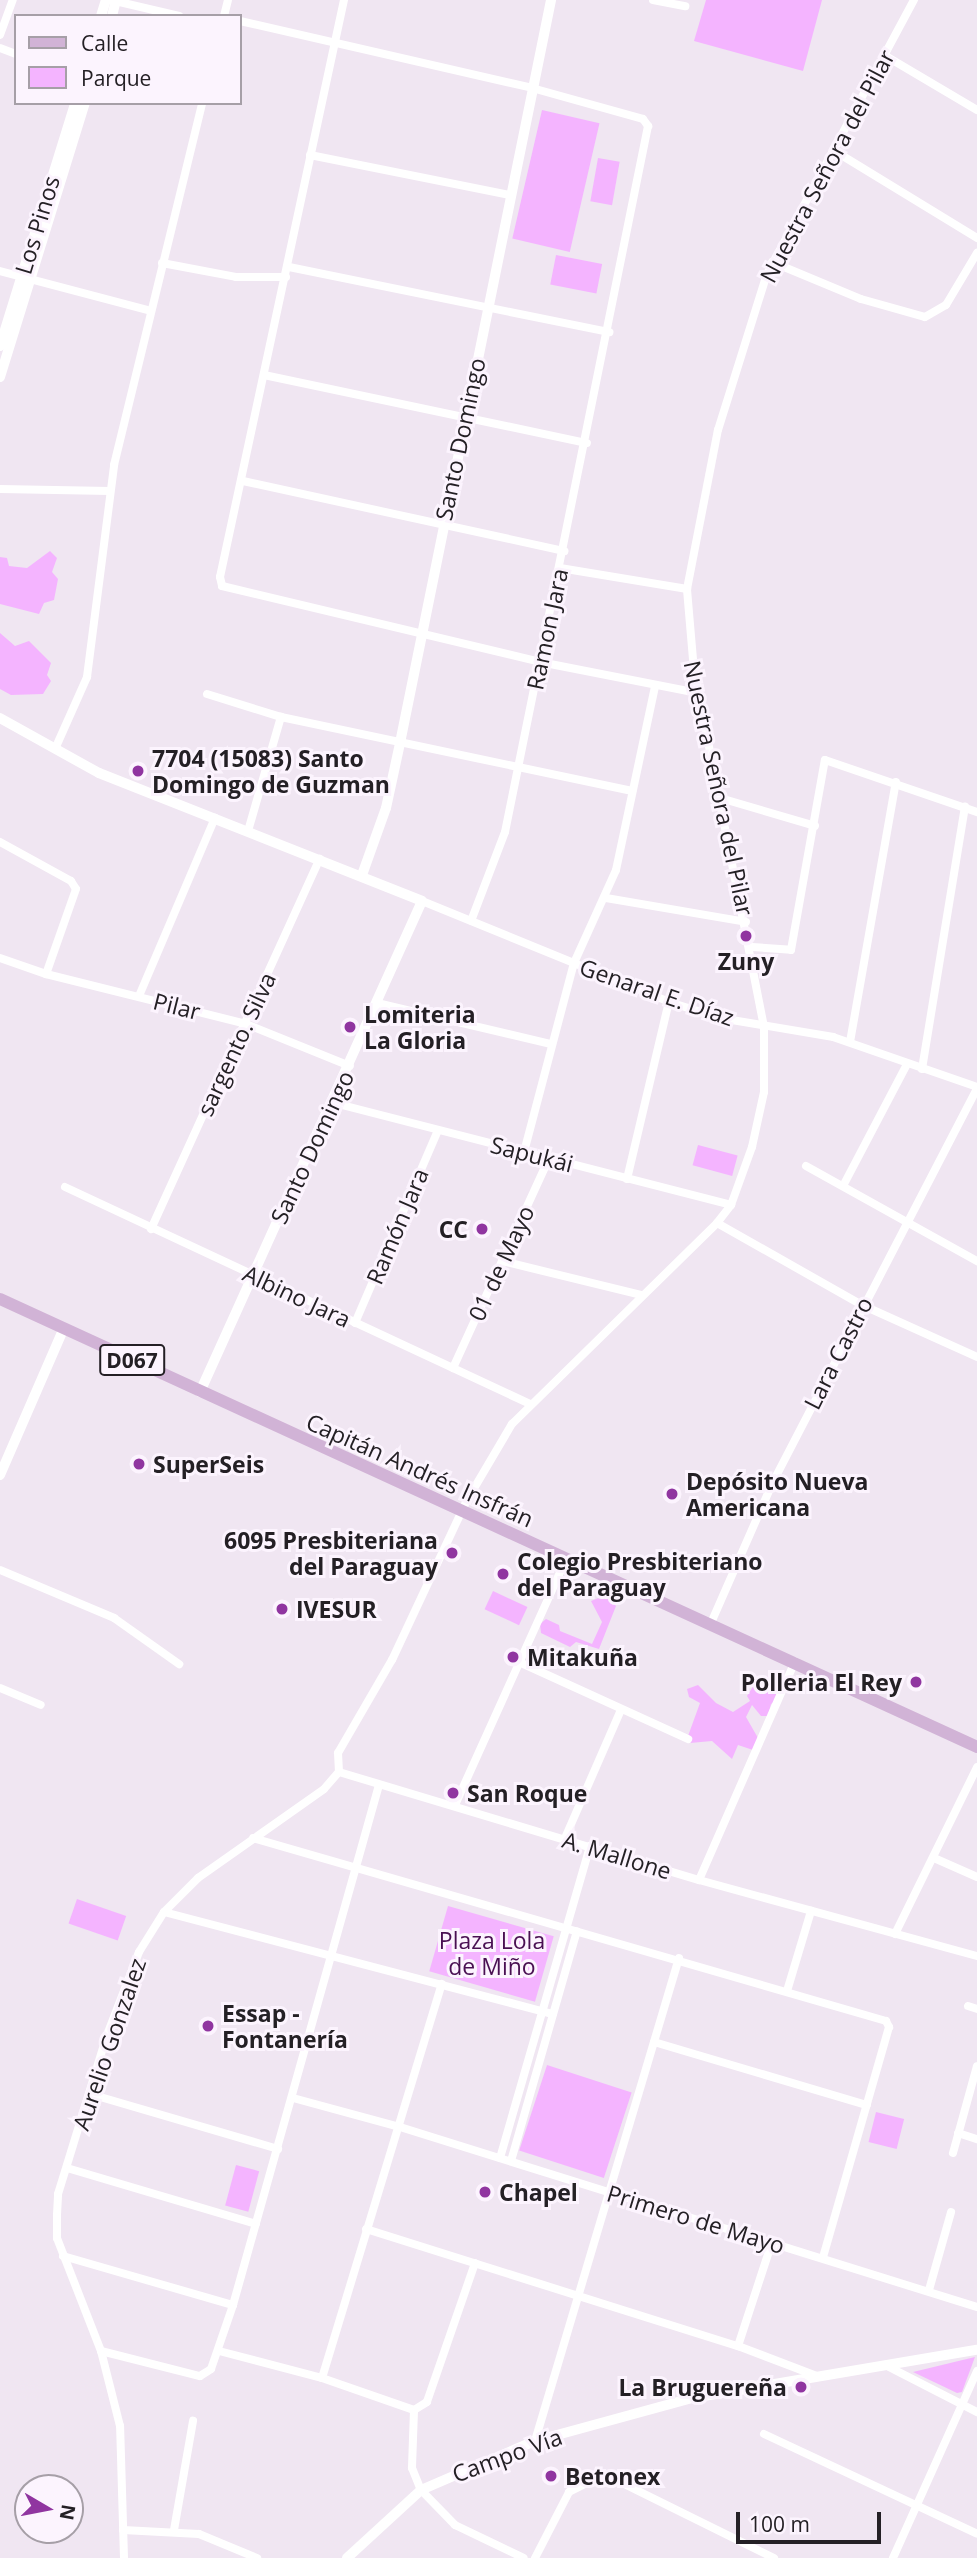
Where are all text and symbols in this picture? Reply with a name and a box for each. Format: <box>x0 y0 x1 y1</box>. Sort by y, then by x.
legend <box>14 14 242 105</box>
text: Calle <box>81 29 128 57</box>
street label: Nuestra Señora del Pilar <box>754 45 900 287</box>
text: Parque <box>81 64 151 92</box>
street label: Los Pinos <box>9 173 65 277</box>
street label: Santo Domingo <box>429 355 491 523</box>
street label: Ramon Jara <box>521 566 573 692</box>
street label: Nuestra Señora del Pilar <box>679 658 759 918</box>
place label: 7704 (15083) Santo Domingo de Guzman <box>152 744 390 798</box>
marker: 7704 (15083) Santo Domingo de Guzman <box>130 763 146 779</box>
marker: Zuny <box>738 928 754 944</box>
place label: Zuny <box>718 947 774 975</box>
street label: Genaral E. Díaz <box>576 953 738 1031</box>
street label: sargento. Silva <box>191 968 281 1120</box>
street label: Pilar <box>151 987 203 1025</box>
place label: Lomiteria La Gloria <box>364 1000 476 1054</box>
marker: Lomiteria La Gloria <box>342 1019 358 1035</box>
street label: Santo Domingo <box>265 1066 359 1228</box>
street label: Sapukái <box>488 1130 576 1178</box>
street label: Ramón Jara <box>360 1164 434 1288</box>
street label: 01 de Mayo <box>462 1201 540 1325</box>
place label: CC <box>439 1215 468 1243</box>
marker: CC <box>474 1221 490 1237</box>
street label: Albino Jara <box>239 1259 355 1333</box>
street label: Lara Castro <box>798 1292 878 1414</box>
road number: D067 <box>99 1342 165 1378</box>
street label: Capitán Andrés Insfrán <box>302 1407 538 1533</box>
place label: SuperSeis <box>153 1450 264 1478</box>
marker: SuperSeis <box>131 1456 147 1472</box>
place label: Depósito Nueva Americana <box>686 1467 868 1521</box>
marker: Depósito Nueva Americana <box>664 1486 680 1502</box>
place label: 6095 Presbiteriana del Paraguay <box>224 1526 438 1580</box>
marker: 6095 Presbiteriana del Paraguay <box>444 1545 460 1561</box>
place label: Colegio Presbiteriano del Paraguay <box>517 1547 762 1601</box>
marker: Colegio Presbiteriano del Paraguay <box>495 1566 511 1582</box>
place label: IVESUR <box>296 1595 377 1623</box>
marker: IVESUR <box>274 1601 290 1617</box>
place label: Mitakuña <box>527 1643 638 1671</box>
marker: Mitakuña <box>505 1649 521 1665</box>
place label: Polleria El Rey <box>741 1668 902 1696</box>
marker: Polleria El Rey <box>908 1674 924 1690</box>
place label: San Roque <box>467 1779 587 1807</box>
marker: San Roque <box>445 1785 461 1801</box>
street label: A. Mallone <box>559 1825 675 1885</box>
park label: Plaza Lola de Miño <box>439 1926 545 1980</box>
street label: Aurelio Gonzalez <box>67 1954 151 2134</box>
place label: Essap - Fontanería <box>222 1999 348 2053</box>
marker: Essap - Fontanería <box>200 2018 216 2034</box>
place label: Chapel <box>499 2178 578 2206</box>
street label: Primero de Mayo <box>604 2179 788 2259</box>
marker: Chapel <box>477 2184 493 2200</box>
place label: La Bruguereña <box>618 2373 787 2401</box>
marker: La Bruguereña <box>793 2379 809 2395</box>
street label: Campo Vía <box>448 2422 566 2488</box>
place label: Betonex <box>565 2462 660 2490</box>
marker: Betonex <box>543 2468 559 2484</box>
north arrow <box>14 2474 84 2544</box>
scale bar <box>739 2498 884 2542</box>
text: N <box>54 2502 82 2522</box>
text: 100 m <box>749 2510 810 2538</box>

